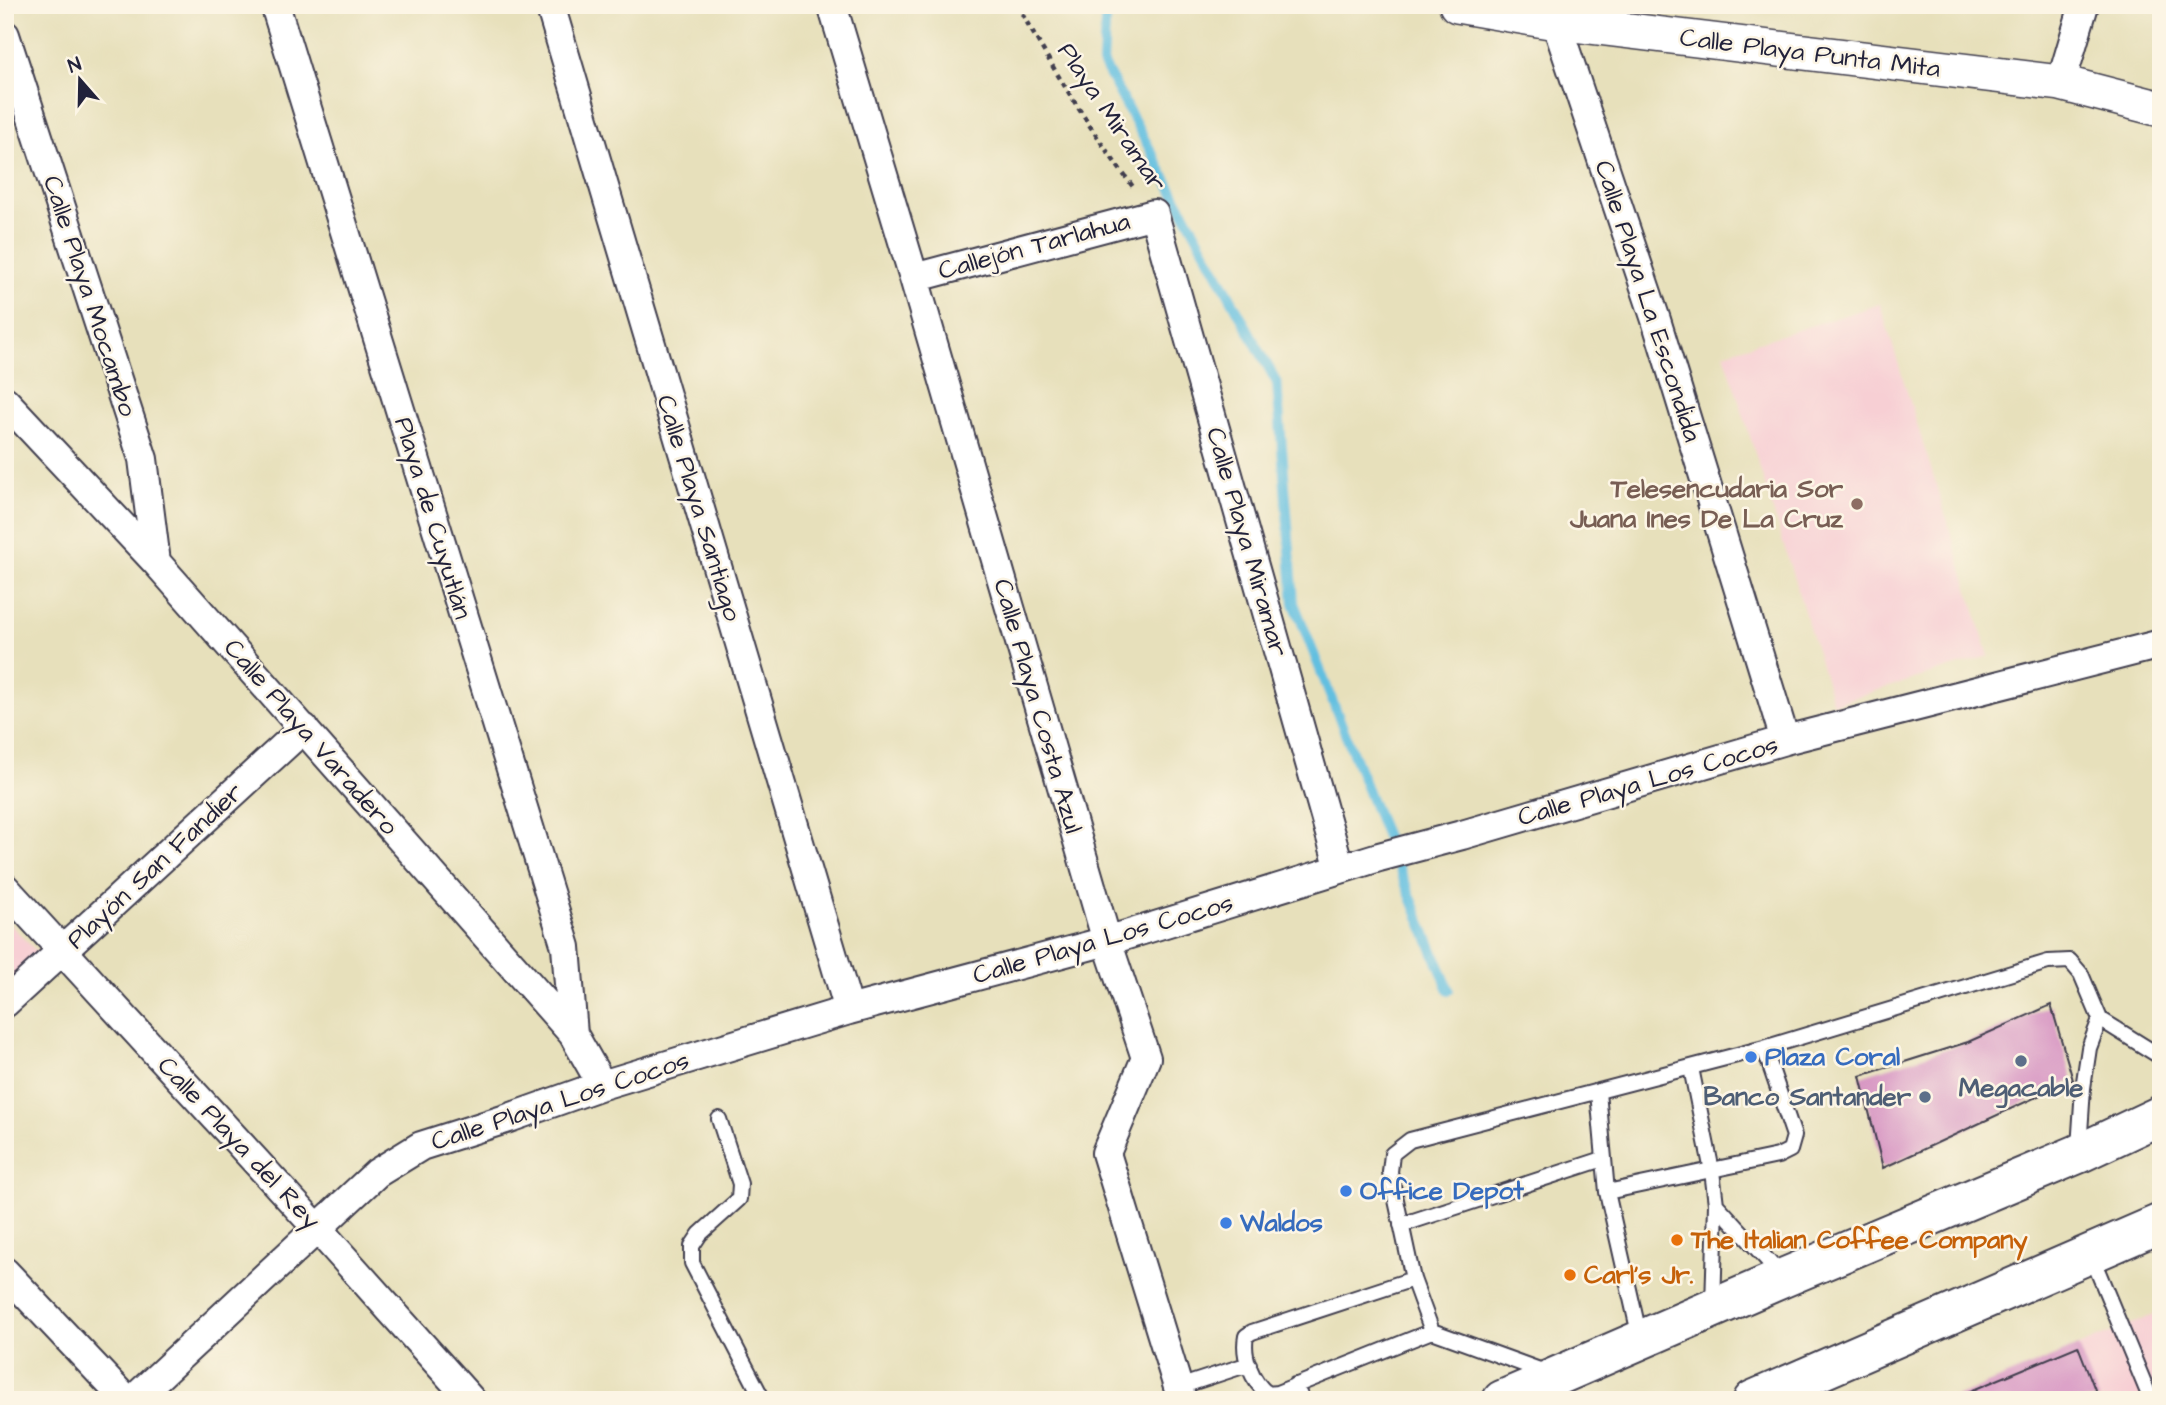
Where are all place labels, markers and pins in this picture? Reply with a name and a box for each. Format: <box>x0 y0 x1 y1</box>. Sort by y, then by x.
place label: Telesencudaria Sor Juana Ines De La Cruz <box>1569 471 1844 537</box>
marker: Telesencudaria Sor Juana Ines De La Cruz <box>1849 496 1865 512</box>
place label: Plaza Coral <box>1765 1039 1900 1075</box>
marker: Plaza Coral <box>1743 1049 1759 1065</box>
marker: Megacable <box>2013 1053 2029 1069</box>
place label: Megacable <box>1959 1070 2083 1109</box>
place label: Banco Santander <box>1703 1079 1912 1115</box>
marker: Banco Santander <box>1917 1089 1933 1105</box>
place label: Office Depot <box>1360 1173 1524 1209</box>
marker: Office Depot <box>1338 1183 1354 1199</box>
place label: Waldos <box>1239 1205 1323 1241</box>
marker: Waldos <box>1218 1215 1234 1231</box>
place label: The Italian Coffee Company <box>1690 1222 2028 1261</box>
marker: The Italian Coffee Company <box>1669 1232 1685 1248</box>
place label: Carl's Jr. <box>1584 1257 1694 1293</box>
marker: Carl's Jr. <box>1562 1267 1578 1283</box>

